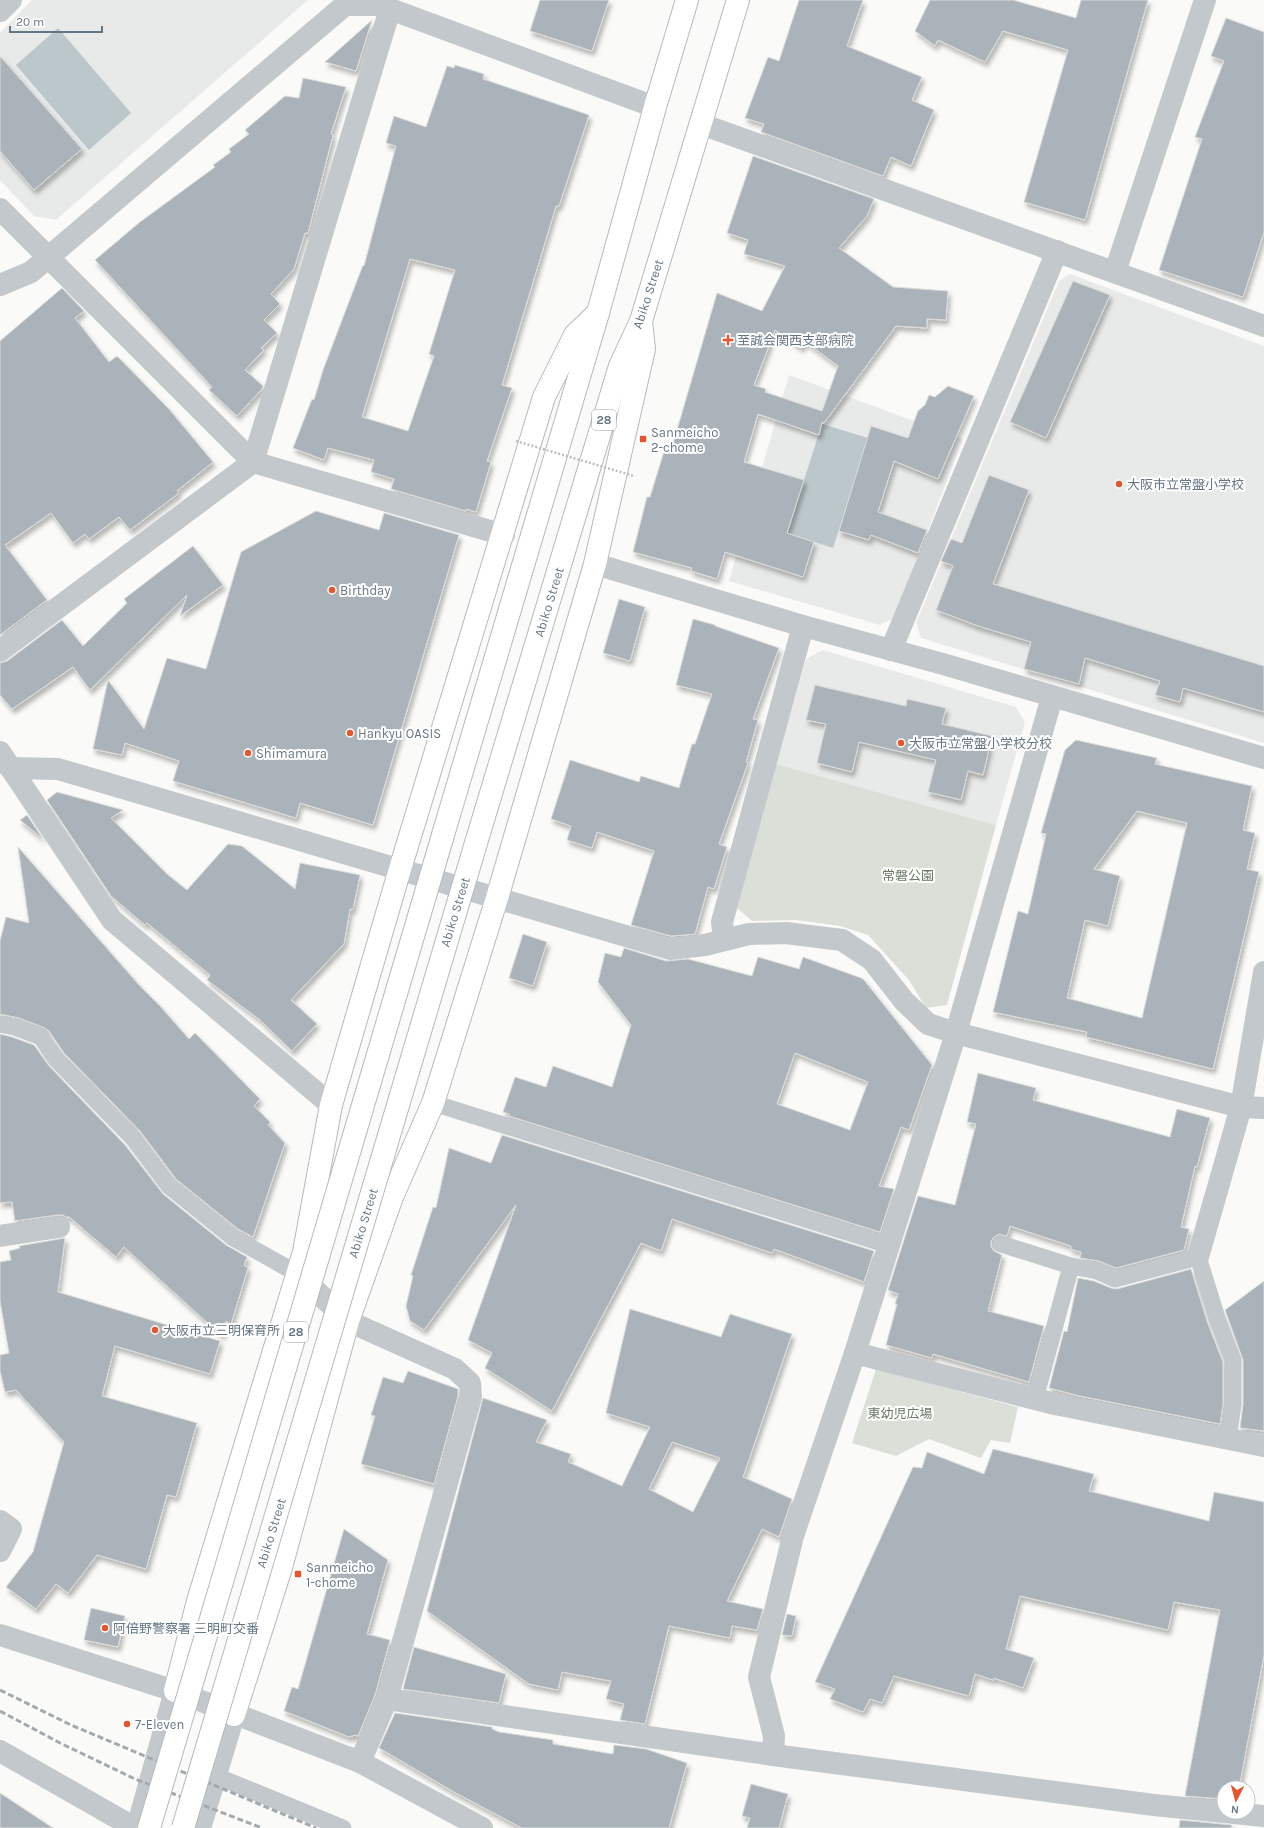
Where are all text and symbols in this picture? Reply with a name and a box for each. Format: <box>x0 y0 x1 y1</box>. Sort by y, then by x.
scale bar <box>10 8 102 34</box>
text: 20 m <box>16 15 44 29</box>
street label: Abiko Street <box>630 257 666 331</box>
place label: 至誠会関西支部病院 <box>737 333 854 348</box>
marker: 至誠会関西支部病院 <box>722 334 734 346</box>
road number: 28 <box>592 410 616 430</box>
place label: Sanmeicho 2-chome <box>651 425 718 455</box>
marker: Sanmeicho 2-chome <box>638 434 648 444</box>
place label: 大阪市立常盤小学校 <box>1127 477 1244 492</box>
marker: 大阪市立常盤小学校 <box>1114 479 1124 489</box>
street label: Abiko Street <box>531 565 567 639</box>
place label: Birthday <box>340 583 390 598</box>
marker: Birthday <box>327 585 337 595</box>
place label: Hankyu OASIS <box>358 726 441 741</box>
marker: Hankyu OASIS <box>345 728 355 738</box>
place label: 大阪市立常盤小学校分校 <box>909 736 1052 751</box>
marker: 大阪市立常盤小学校分校 <box>896 738 906 748</box>
place label: Shimamura <box>256 746 327 761</box>
marker: Shimamura <box>243 748 253 758</box>
park label: 常磐公園 <box>882 868 934 883</box>
street label: Abiko Street <box>437 875 473 949</box>
street label: Abiko Street <box>345 1186 381 1260</box>
road number: 28 <box>284 1322 308 1342</box>
place label: 大阪市立三明保育所 <box>163 1323 280 1338</box>
marker: 大阪市立三明保育所 <box>150 1325 160 1335</box>
park label: 東幼児広場 <box>867 1406 933 1421</box>
street label: Abiko Street <box>253 1496 289 1570</box>
place label: Sanmeicho 1-chome <box>306 1560 373 1590</box>
marker: Sanmeicho 1-chome <box>293 1569 303 1579</box>
place label: 阿倍野警察署 三明町交番 <box>113 1621 259 1636</box>
marker: 阿倍野警察署 三明町交番 <box>100 1623 110 1633</box>
place label: 7-Eleven <box>135 1717 184 1732</box>
marker: 7-Eleven <box>122 1719 132 1729</box>
north arrow <box>1216 1780 1256 1820</box>
text: N <box>1230 1803 1240 1816</box>

